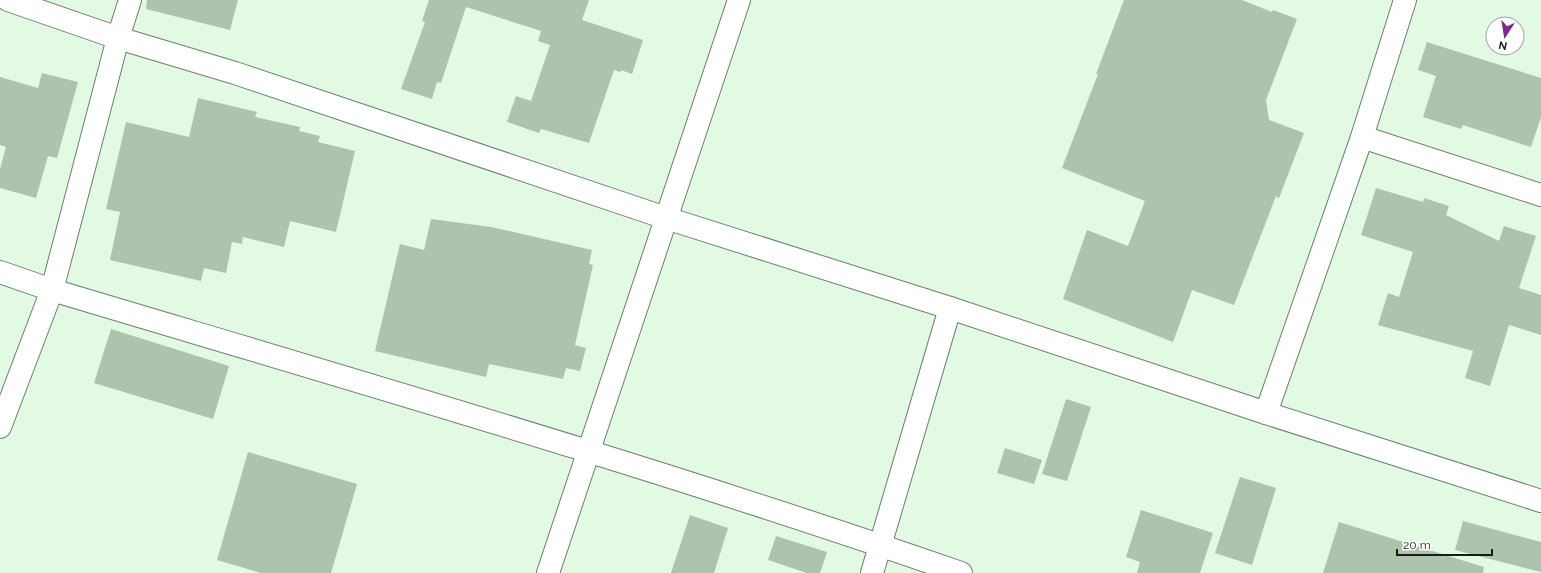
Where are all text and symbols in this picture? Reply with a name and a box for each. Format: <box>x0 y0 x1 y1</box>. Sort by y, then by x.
north arrow <box>1485 16 1525 56</box>
text: N <box>1498 38 1508 53</box>
scale bar <box>1397 531 1492 557</box>
text: 20 m <box>1403 538 1431 552</box>

